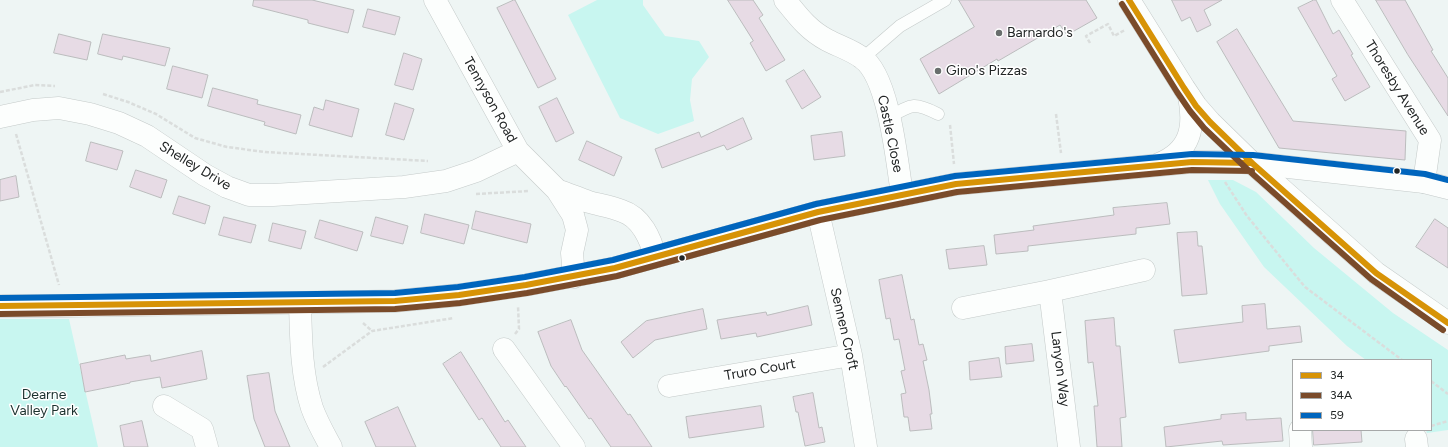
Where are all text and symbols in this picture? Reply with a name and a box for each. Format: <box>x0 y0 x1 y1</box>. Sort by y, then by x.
place label: Barnardo's <box>1007 25 1073 41</box>
marker: Barnardo's <box>994 28 1004 38</box>
street label: Thoresby Avenue <box>1361 37 1433 139</box>
street label: Tennyson Road <box>459 54 521 146</box>
place label: Gino's Pizzas <box>946 63 1027 79</box>
marker: Gino's Pizzas <box>933 66 943 76</box>
street label: Castle Close <box>874 94 906 174</box>
street label: Shelley Drive <box>156 138 234 194</box>
unlabelled marker <box>1392 166 1402 176</box>
unlabelled marker <box>677 253 687 263</box>
street label: Sennen Croft <box>826 286 862 372</box>
street label: Lanyon Way <box>1047 330 1073 408</box>
street label: Truro Court <box>723 355 797 385</box>
legend <box>1292 359 1432 431</box>
text: 34 <box>1330 368 1344 382</box>
park label: Dearne Valley Park <box>10 387 78 420</box>
text: 34A <box>1330 388 1352 402</box>
text: 59 <box>1330 408 1344 422</box>

